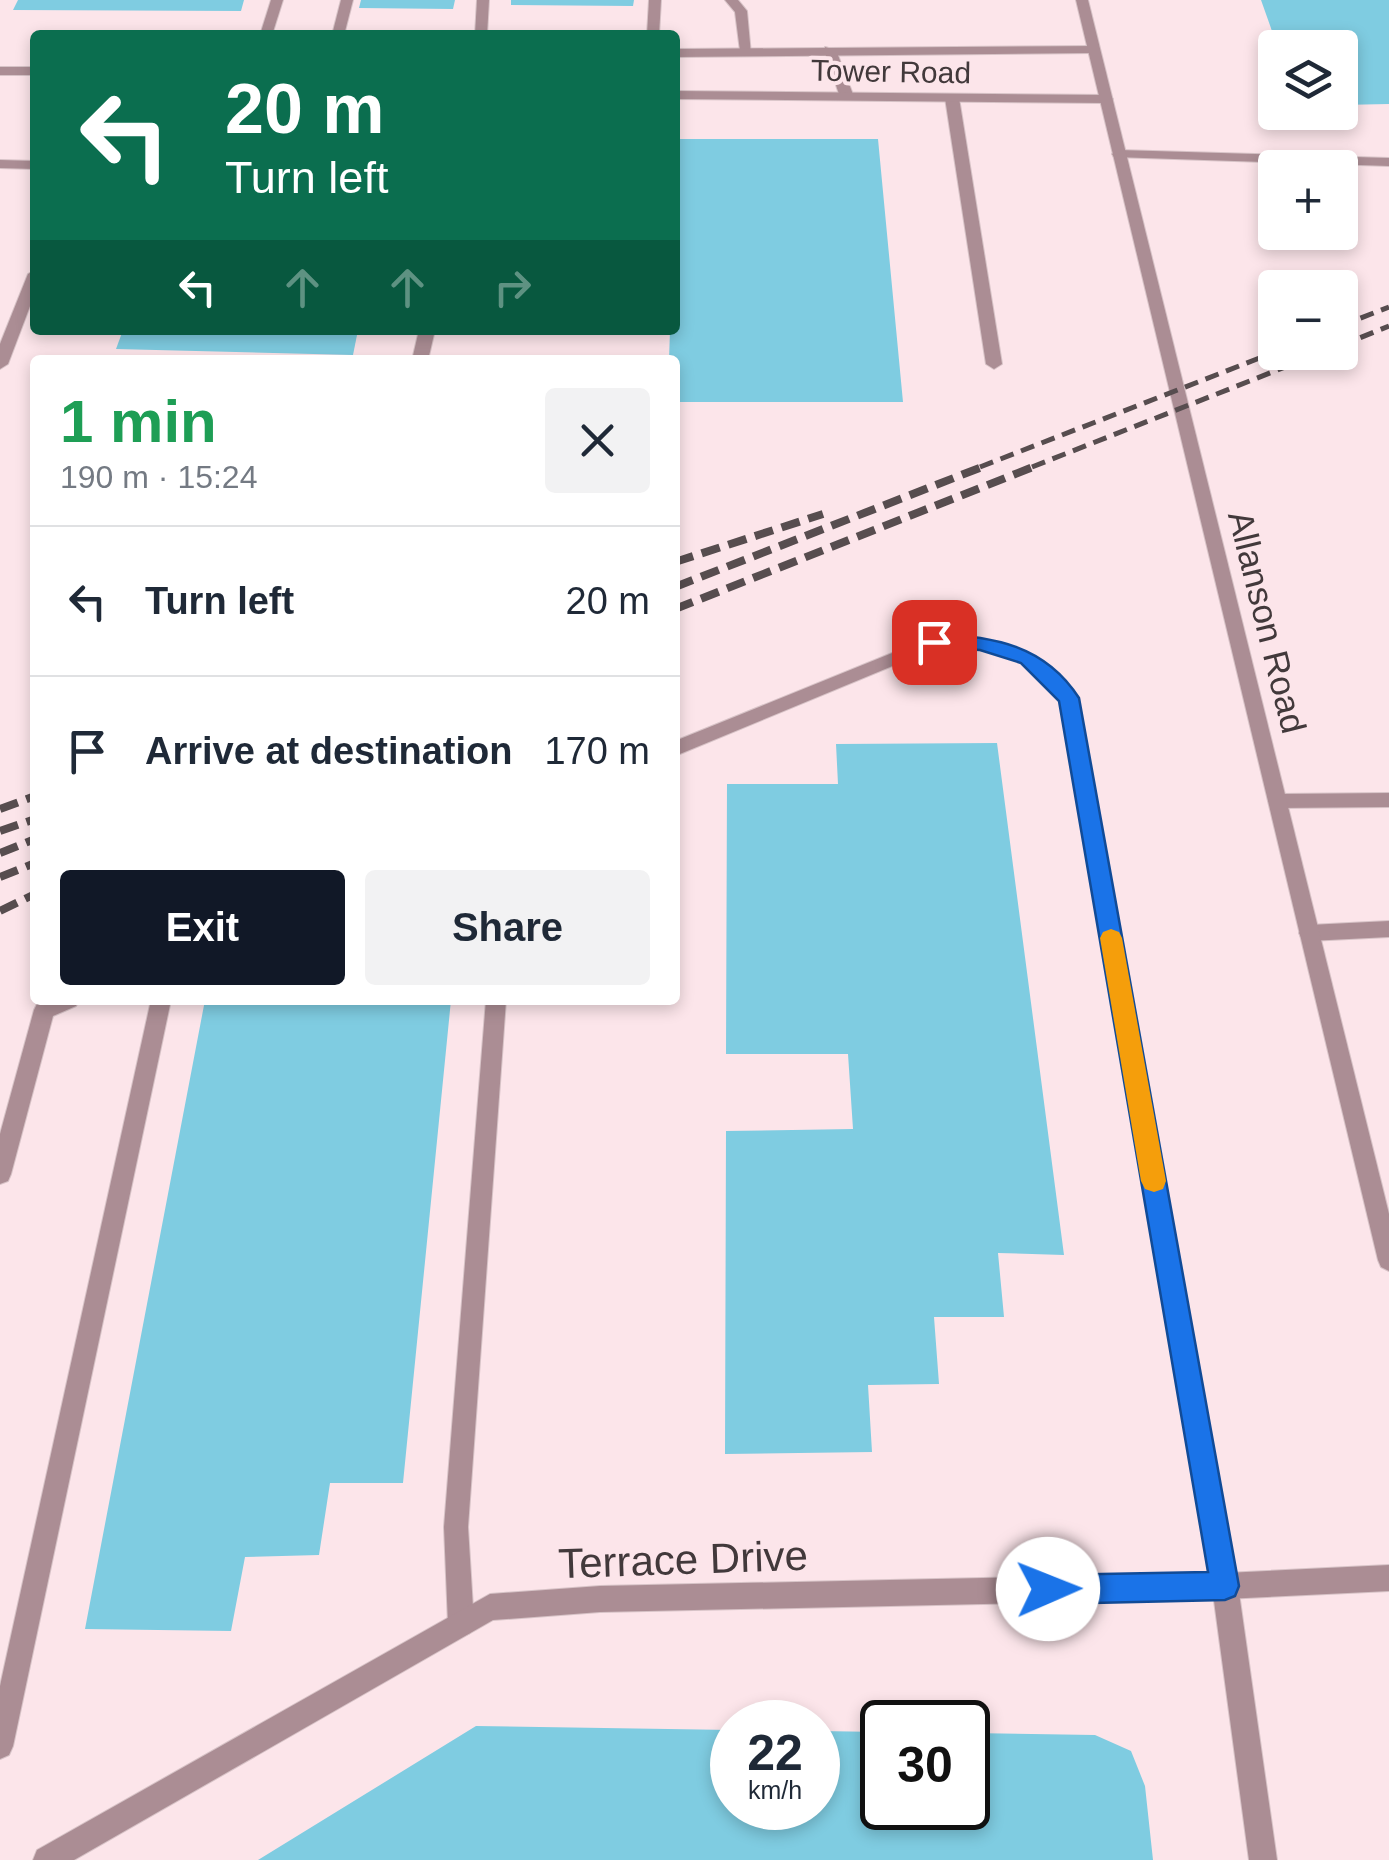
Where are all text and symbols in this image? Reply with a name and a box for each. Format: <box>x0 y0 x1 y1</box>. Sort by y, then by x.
map controls <box>1258 30 1358 370</box>
button: layers <box>1258 30 1358 130</box>
street label: Tower Road <box>811 54 971 89</box>
icon: left <box>60 70 190 200</box>
text: 20 m <box>225 70 385 148</box>
button: + <box>1258 150 1358 250</box>
text: Turn left <box>225 152 388 203</box>
icon: left <box>170 260 225 315</box>
icon: ahead <box>275 260 330 315</box>
icon: ahead <box>380 260 435 315</box>
icon: right <box>485 260 540 315</box>
button: − <box>1258 270 1358 370</box>
text: 1 min <box>60 388 217 455</box>
button: close <box>545 388 650 493</box>
text: 190 m · 15:24 <box>60 459 257 495</box>
street label: Allanson Road <box>1221 507 1314 737</box>
icon: left <box>60 574 115 629</box>
text: Turn left <box>145 580 294 622</box>
text: 20 m <box>566 580 650 622</box>
pin <box>892 600 977 685</box>
icon: arrive <box>907 615 962 670</box>
icon: arrive <box>60 724 115 779</box>
text: Arrive at destination <box>145 730 512 772</box>
text: 170 m <box>544 730 650 772</box>
button: Exit <box>60 870 345 985</box>
button: Share <box>365 870 650 985</box>
street label: Terrace Drive <box>557 1532 809 1587</box>
position arrow <box>996 1537 1100 1641</box>
speed limit sign: 30 <box>860 1700 990 1830</box>
text: 22 <box>747 1725 803 1781</box>
text: km/h <box>748 1776 802 1804</box>

